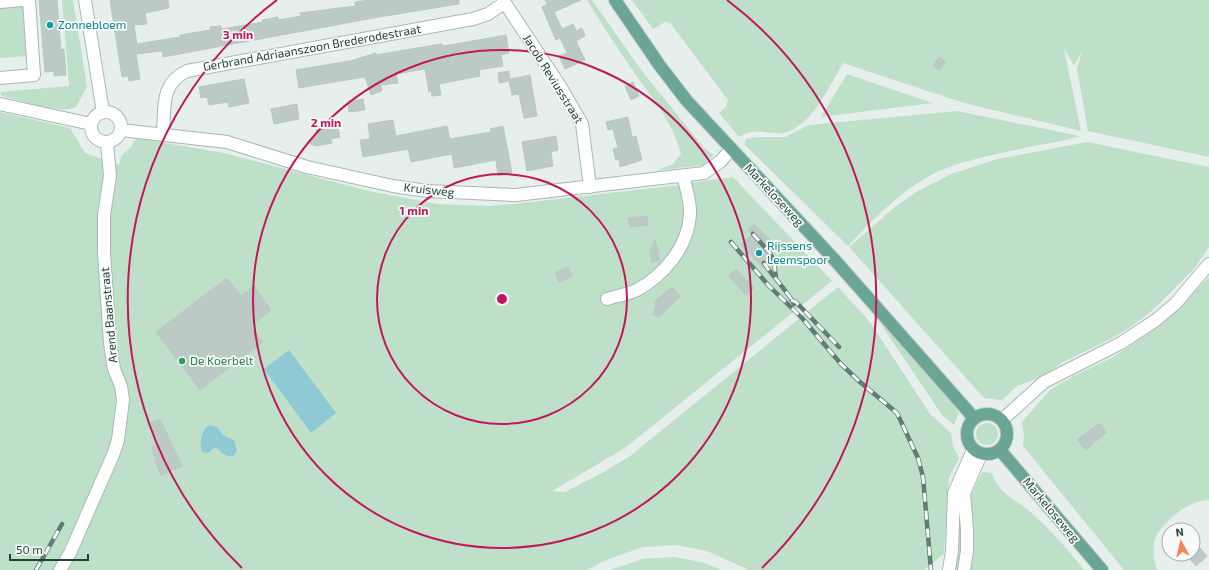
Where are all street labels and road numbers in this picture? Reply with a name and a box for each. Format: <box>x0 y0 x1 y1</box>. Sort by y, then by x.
street label: Gerbrand Adriaanszoon Brederodestraat <box>202 21 422 73</box>
street label: Jacob Reviusstraat <box>521 31 587 126</box>
street label: Markeloseweg <box>742 160 807 229</box>
street label: Kruisweg <box>403 179 455 199</box>
street label: Arend Baanstraat <box>97 266 119 363</box>
street label: Markeloseweg <box>1021 474 1083 545</box>

